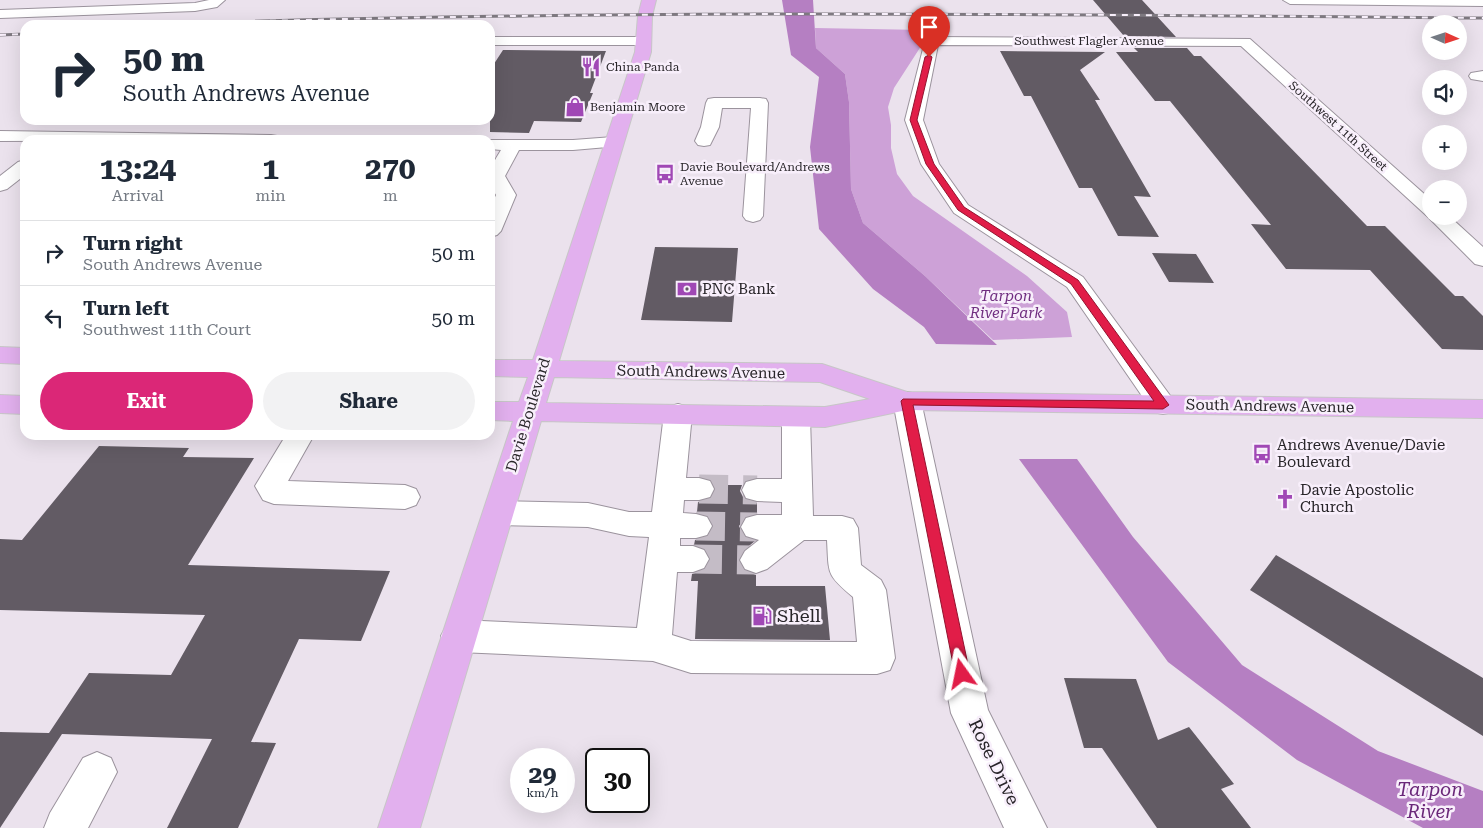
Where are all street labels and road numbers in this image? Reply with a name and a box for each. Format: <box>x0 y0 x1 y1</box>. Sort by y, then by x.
street label: Southwest Flagler Avenue <box>1014 34 1164 48</box>
street label: Southwest 11th Street <box>1286 78 1390 174</box>
street label: Davie Boulevard <box>502 355 554 474</box>
street label: South Andrews Avenue <box>617 362 785 382</box>
street label: South Andrews Avenue <box>1186 396 1354 416</box>
street label: Rose Drive <box>965 715 1024 808</box>

